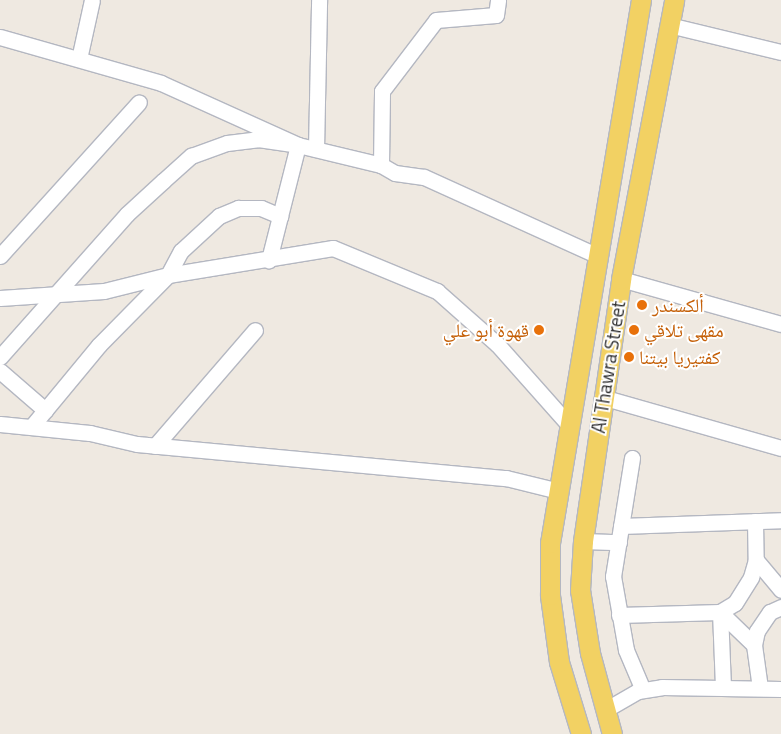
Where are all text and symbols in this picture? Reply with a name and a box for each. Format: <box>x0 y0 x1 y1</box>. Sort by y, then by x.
place label: ألكسندر <box>652 294 704 316</box>
street label: Al Thawra Street <box>586 299 630 435</box>
marker: ألكسندر <box>636 299 648 311</box>
place label: قهوة أبو علي <box>443 319 529 341</box>
place label: مقهى تلاقي <box>644 319 724 341</box>
marker: قهوة أبو علي <box>533 324 545 336</box>
marker: مقهى تلاقي <box>628 324 640 336</box>
place label: كفتيريا بيتنا <box>639 346 720 368</box>
marker: كفتيريا بيتنا <box>623 351 635 363</box>

